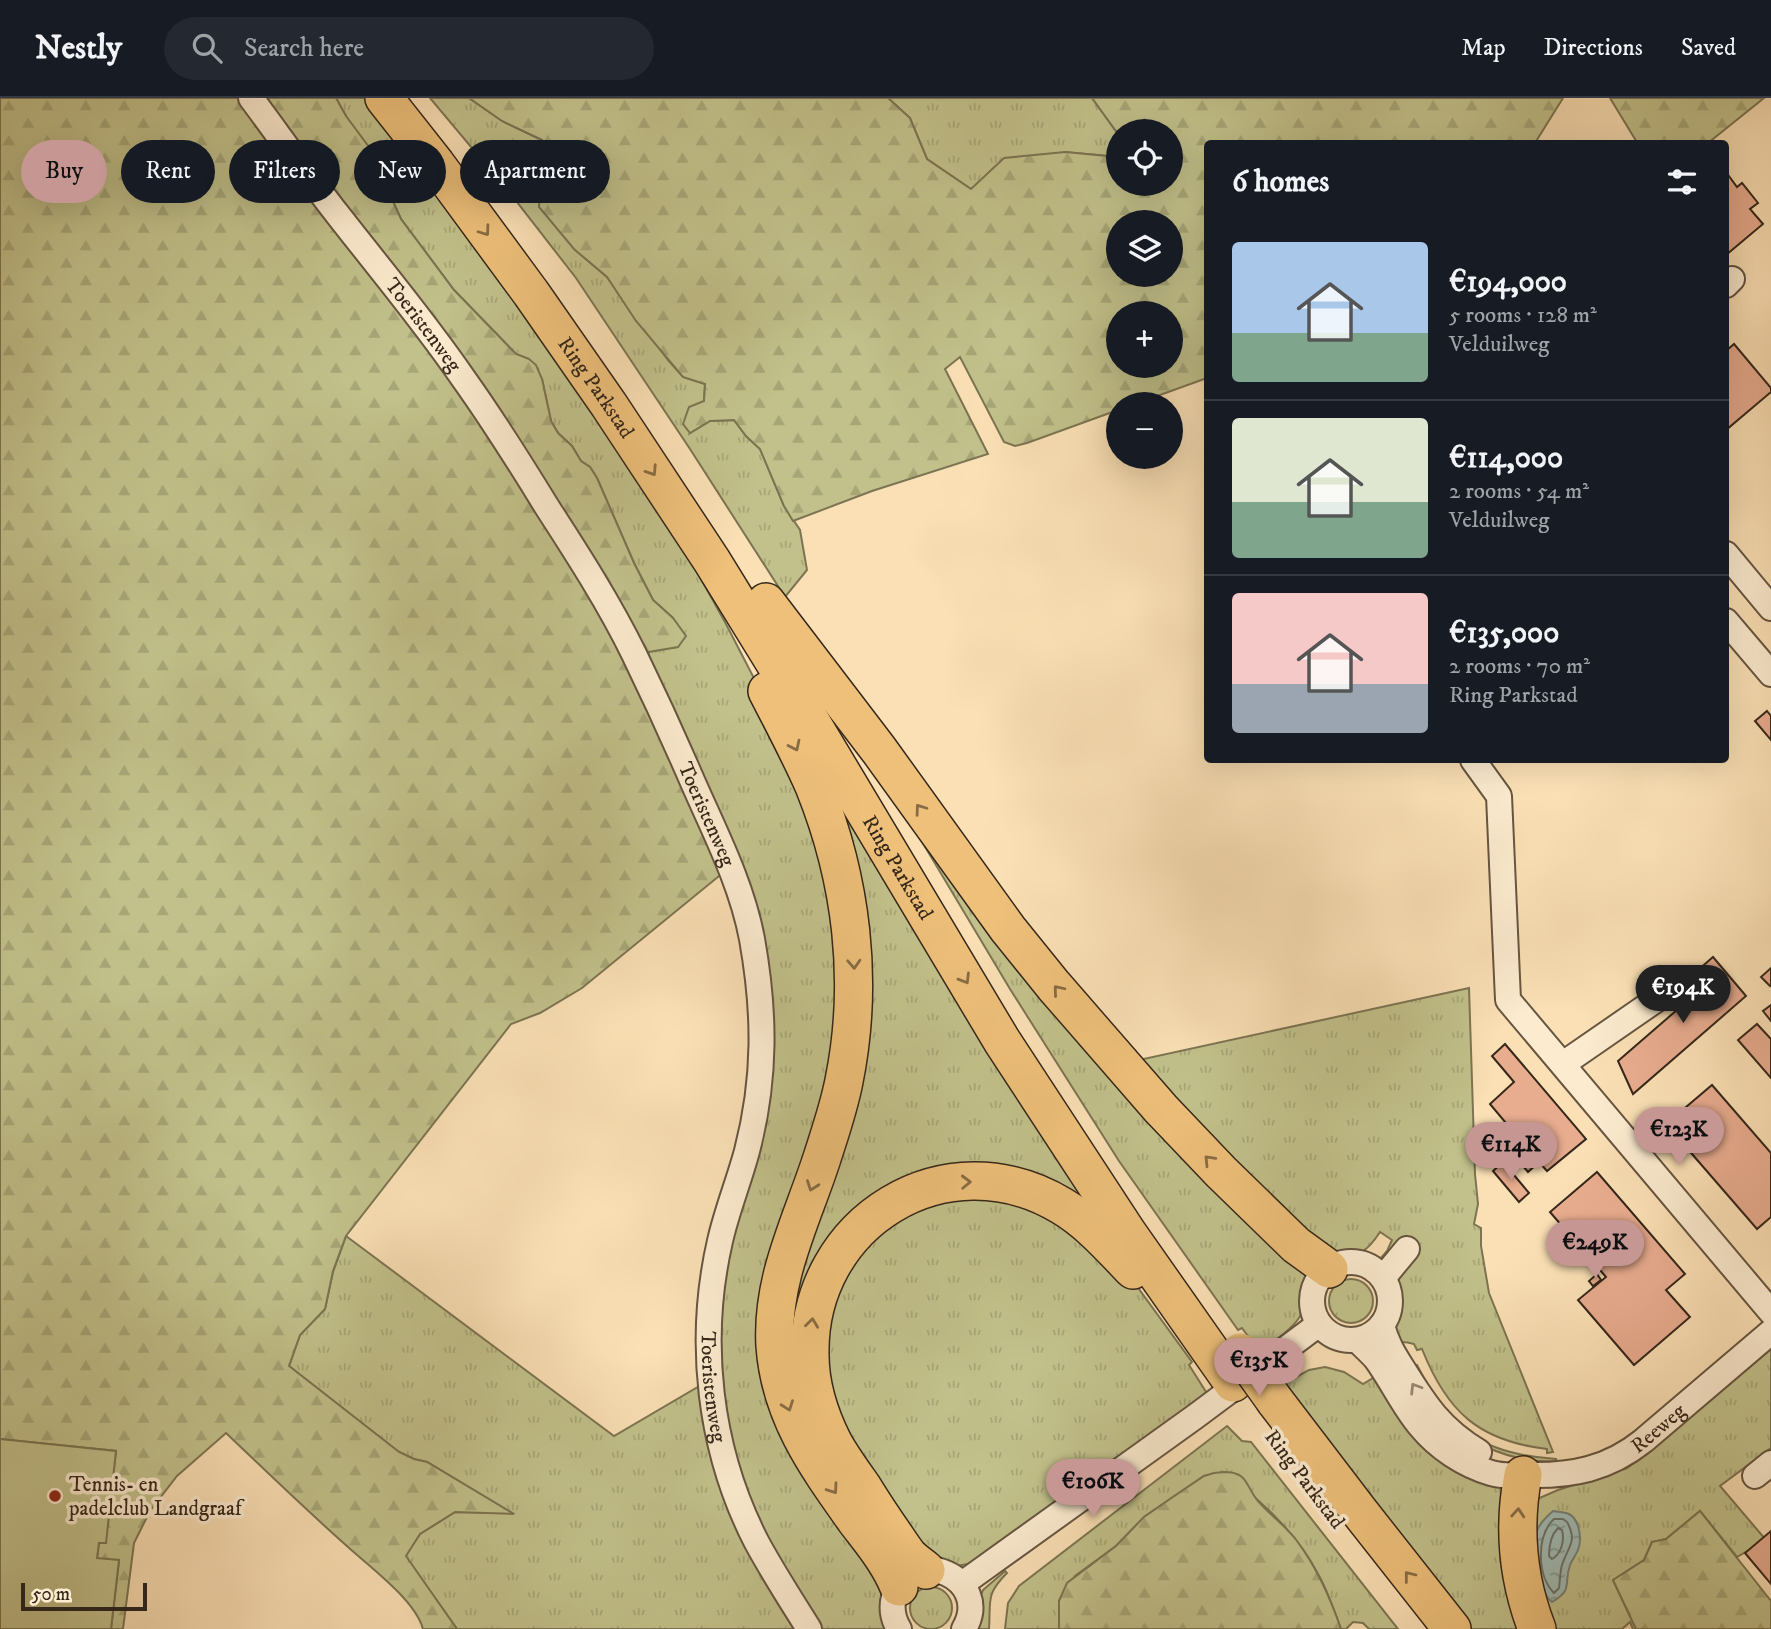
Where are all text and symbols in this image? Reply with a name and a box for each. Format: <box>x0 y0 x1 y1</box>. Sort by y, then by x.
search box <box>164 17 654 80</box>
text: Nestly <box>35 28 122 69</box>
icon: search <box>188 29 226 67</box>
text: Search here <box>244 32 364 65</box>
text: Map <box>1461 33 1506 63</box>
text: Directions <box>1544 33 1643 63</box>
text: Saved <box>1681 33 1736 63</box>
map controls <box>1106 119 1183 469</box>
button: locate <box>1106 119 1183 196</box>
chip: Buy <box>21 140 107 203</box>
chip: Rent <box>121 140 215 203</box>
chip: Filters <box>229 140 340 203</box>
chip: New <box>354 140 446 203</box>
chip: Apartment <box>460 140 610 203</box>
icon: filters <box>1663 163 1701 201</box>
text: 6 homes <box>1232 164 1329 201</box>
button: layers <box>1106 210 1183 287</box>
one-way arrow <box>476 223 489 235</box>
text: €194,000 <box>1449 264 1567 301</box>
icon: home <box>1288 270 1372 354</box>
street label: Toeristenweg <box>379 273 467 378</box>
button: + <box>1106 301 1183 378</box>
text: 5 rooms · 128 m² <box>1449 301 1597 330</box>
text: Velduilweg <box>1449 330 1549 359</box>
street label: Ring Parkstad <box>552 332 640 444</box>
button: − <box>1106 392 1183 469</box>
text: €114,000 <box>1449 440 1563 477</box>
icon: home <box>1288 446 1372 530</box>
one-way arrow <box>644 463 656 476</box>
text: 2 rooms · 54 m² <box>1449 477 1589 506</box>
text: Velduilweg <box>1449 506 1549 535</box>
text: €135,000 <box>1449 615 1559 652</box>
icon: home <box>1288 621 1372 705</box>
text: 2 rooms · 70 m² <box>1449 652 1590 681</box>
text: Ring Parkstad <box>1449 681 1578 710</box>
one-way arrow <box>786 739 800 751</box>
street label: Toeristenweg <box>672 758 741 871</box>
one-way arrow <box>916 804 929 817</box>
street label: Ring Parkstad <box>856 811 939 925</box>
one-way arrow <box>846 959 861 970</box>
pin: €194K <box>1634 965 1732 1025</box>
one-way arrow <box>956 972 969 985</box>
text: €194K <box>1652 973 1714 1002</box>
one-way arrow <box>1054 986 1066 999</box>
pin: €123K <box>1630 1108 1728 1167</box>
text: €123K <box>1650 1115 1708 1144</box>
pin: €114K <box>1462 1122 1560 1182</box>
text: €114K <box>1481 1130 1541 1159</box>
one-way arrow <box>1205 1155 1218 1168</box>
one-way arrow <box>961 1174 972 1189</box>
one-way arrow <box>806 1179 820 1191</box>
pin: €249K <box>1546 1220 1644 1280</box>
text: €249K <box>1562 1228 1628 1257</box>
one-way arrow <box>804 1318 819 1329</box>
street label: Toeristenweg <box>695 1331 732 1446</box>
pin: €135K <box>1210 1338 1308 1398</box>
text: €135K <box>1230 1346 1288 1375</box>
one-way arrow <box>1410 1383 1423 1396</box>
street label: Reeweg <box>1626 1398 1692 1460</box>
one-way arrow <box>780 1400 794 1412</box>
street label: Ring Parkstad <box>1258 1425 1350 1535</box>
pin: €106K <box>1044 1460 1142 1519</box>
text: €106K <box>1062 1467 1124 1496</box>
place label: Tennis- en padelclub Landgraaf <box>68 1472 245 1522</box>
one-way arrow <box>825 1481 837 1494</box>
marker: Tennis- en padelclub Landgraaf <box>47 1488 63 1504</box>
one-way arrow <box>1511 1508 1526 1519</box>
one-way arrow <box>1405 1571 1418 1583</box>
scale bar <box>21 1580 147 1612</box>
text: 50 m <box>32 1583 70 1606</box>

